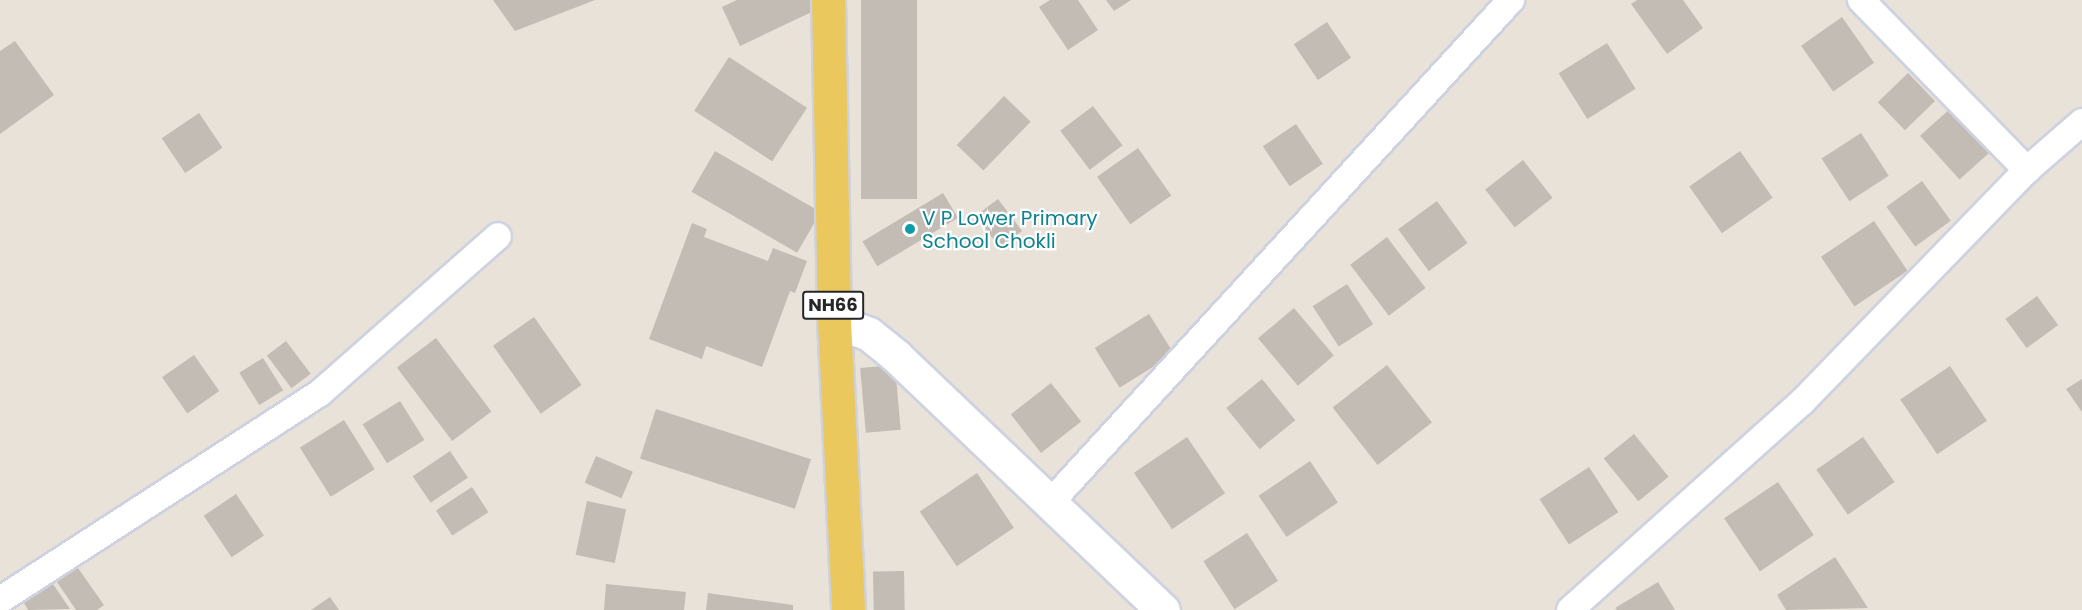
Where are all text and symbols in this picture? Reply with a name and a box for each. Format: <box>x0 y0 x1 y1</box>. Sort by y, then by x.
place label: V P Lower Primary School Chokli <box>922 206 1098 253</box>
marker: V P Lower Primary School Chokli <box>903 222 917 236</box>
road number: NH66 <box>802 290 864 320</box>

